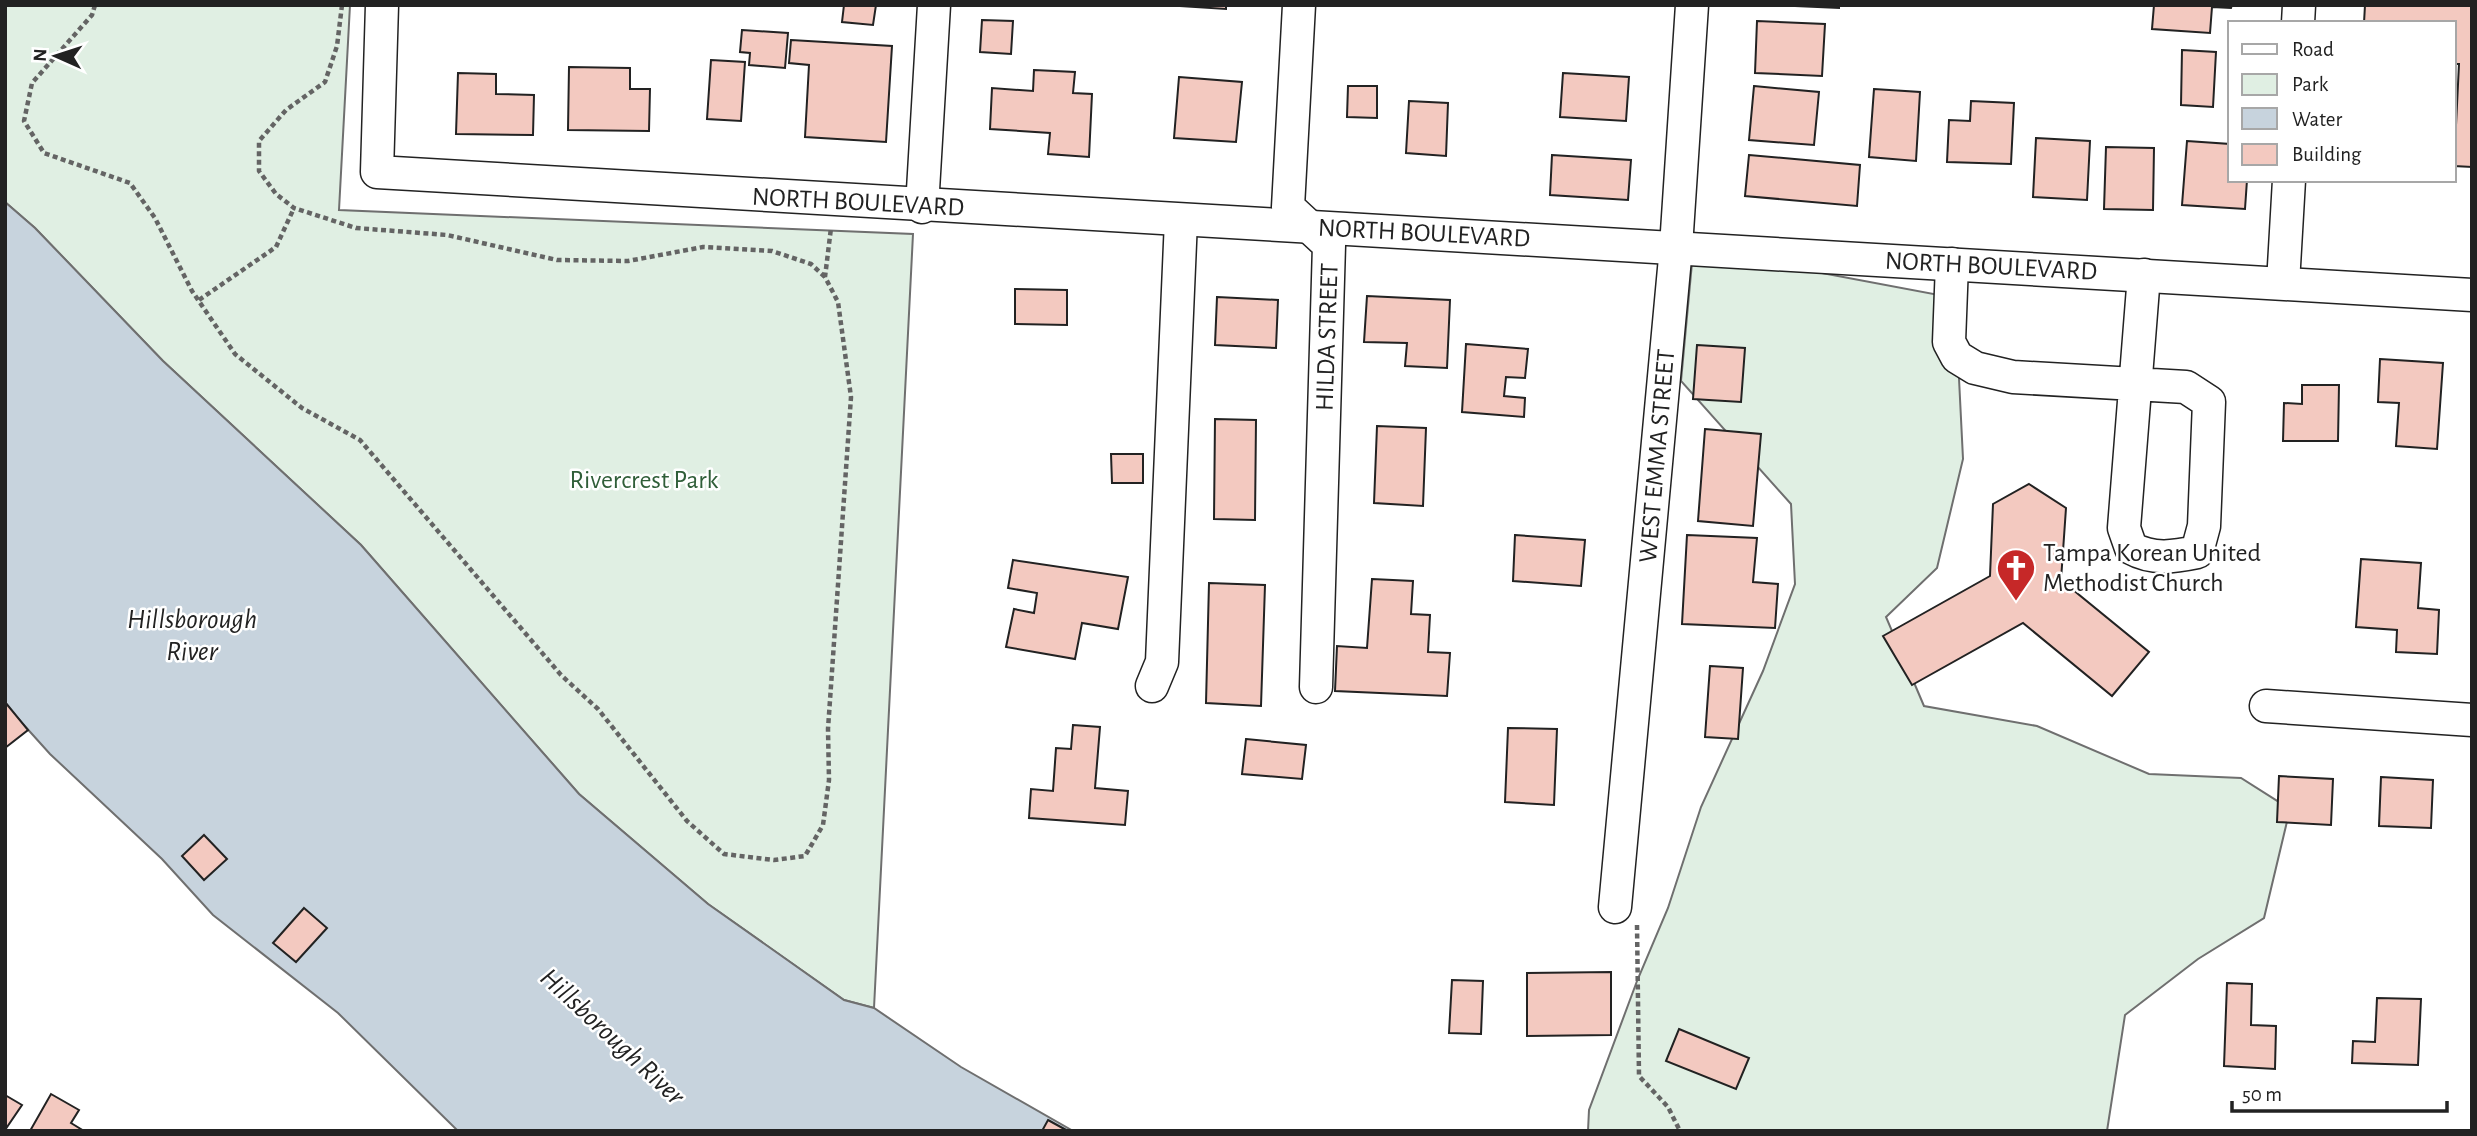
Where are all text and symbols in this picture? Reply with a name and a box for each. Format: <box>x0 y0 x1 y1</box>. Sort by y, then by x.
north arrow <box>21 21 91 91</box>
legend <box>2228 21 2456 182</box>
text: Road <box>2292 39 2334 60</box>
text: N <box>31 48 50 62</box>
text: Park <box>2292 74 2329 95</box>
text: Water <box>2292 109 2342 130</box>
text: Building <box>2292 144 2362 165</box>
street label: NORTH BOULEVARD <box>751 183 965 221</box>
street label: NORTH BOULEVARD <box>1317 214 1531 252</box>
street label: NORTH BOULEVARD <box>1884 247 2098 285</box>
street label: HILDA STREET <box>1311 262 1343 411</box>
street label: WEST EMMA STREET <box>1635 348 1679 564</box>
park label: Rivercrest Park <box>570 467 719 493</box>
place label: Tampa Korean United Methodist Church <box>2043 540 2261 596</box>
church icon: Tampa Korean United Methodist Church <box>1995 547 2037 602</box>
water label: Hillsborough River <box>127 606 257 666</box>
water label: Hillsborough River <box>534 963 690 1111</box>
scale bar <box>2232 1070 2447 1114</box>
text: 50 m <box>2242 1084 2282 1105</box>

